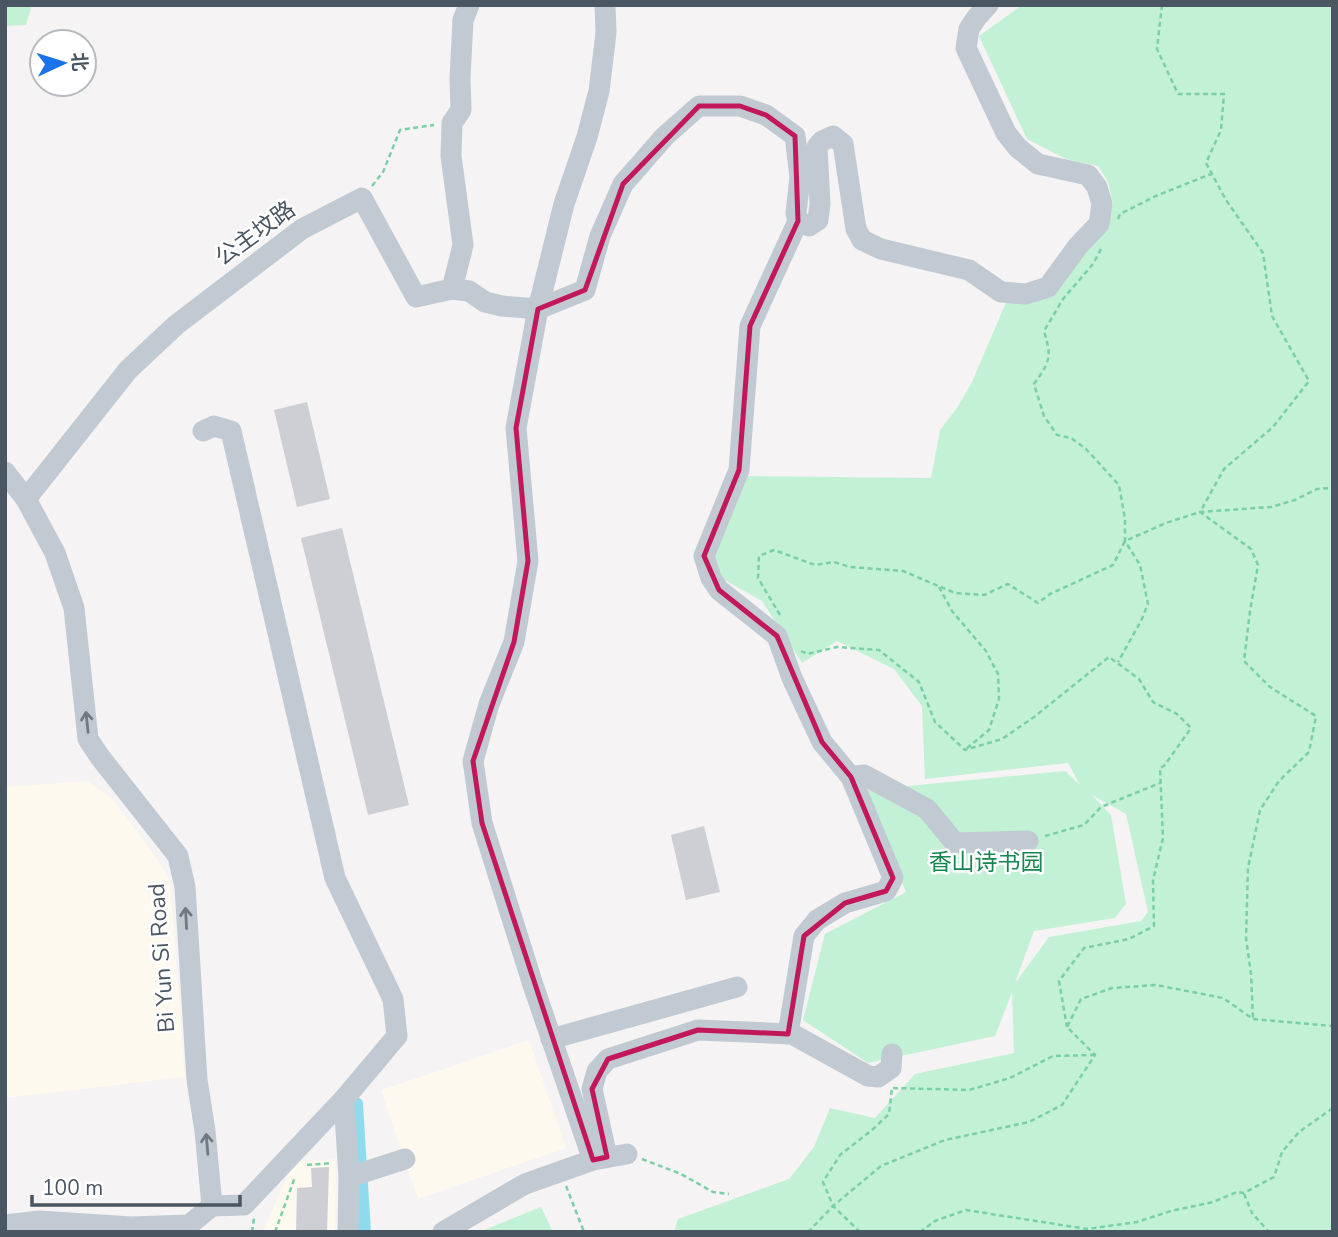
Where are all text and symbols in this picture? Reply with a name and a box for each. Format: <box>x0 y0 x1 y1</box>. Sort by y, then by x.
north arrow <box>28 28 98 98</box>
text: 北 <box>65 51 93 72</box>
street label: 公主坟路 <box>209 194 302 273</box>
one-way arrow <box>80 711 93 733</box>
park label: 香山诗书园 <box>929 847 1044 878</box>
street label: Bi Yun Si Road <box>141 882 182 1034</box>
one-way arrow <box>180 906 193 929</box>
one-way arrow <box>200 1133 213 1156</box>
scale bar <box>32 1164 240 1208</box>
text: 100 m <box>42 1174 103 1202</box>

